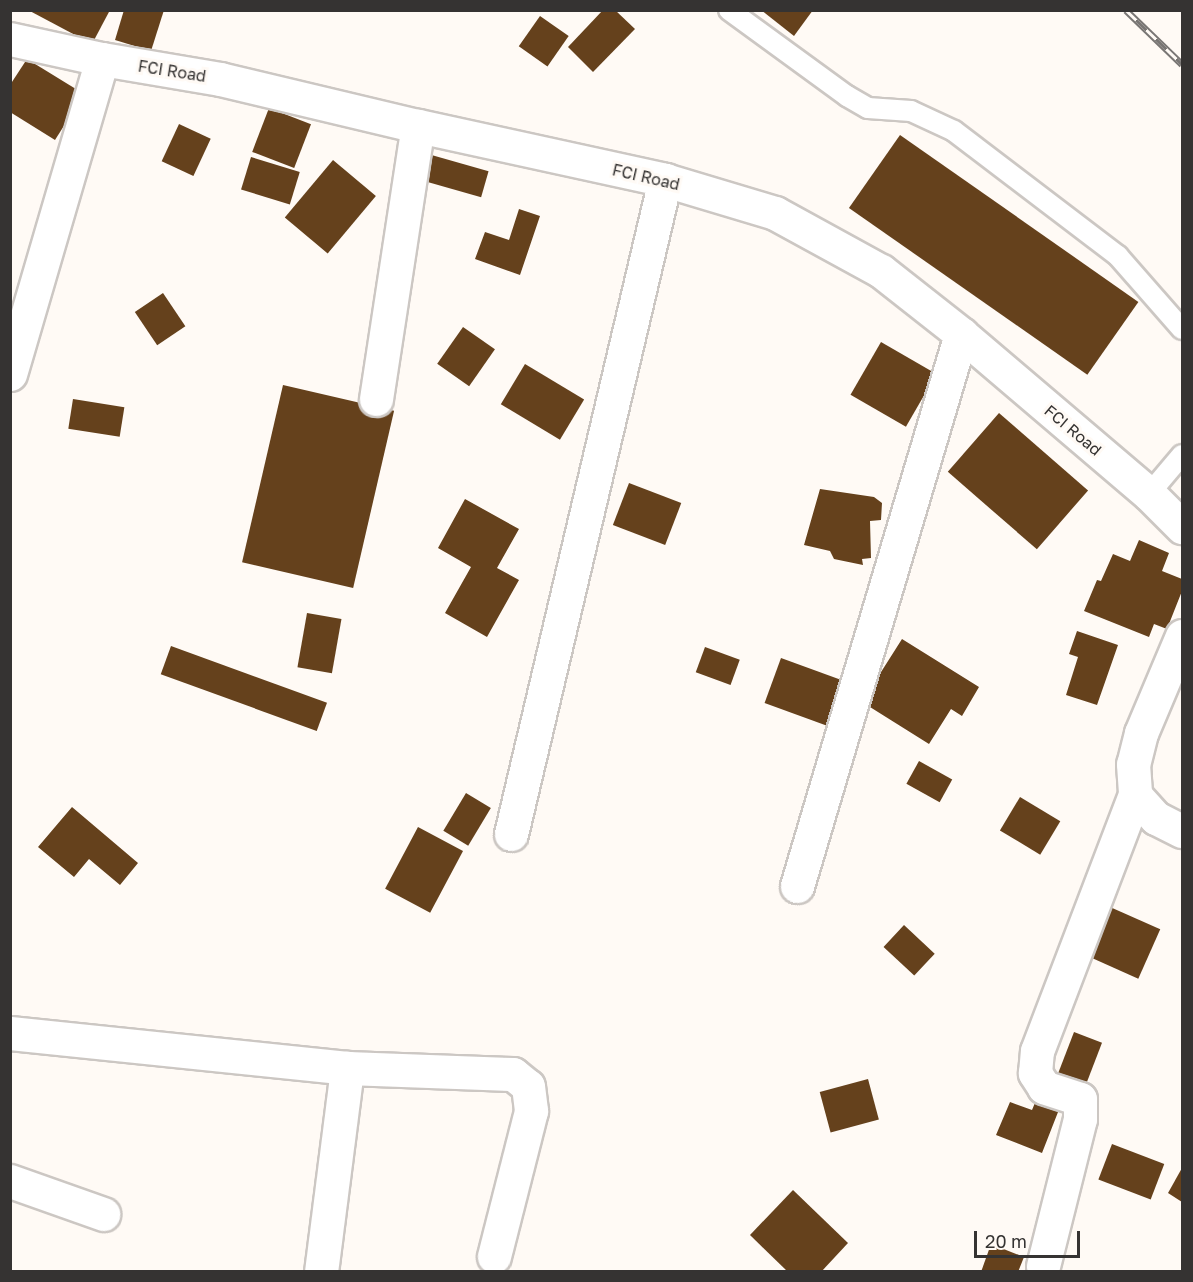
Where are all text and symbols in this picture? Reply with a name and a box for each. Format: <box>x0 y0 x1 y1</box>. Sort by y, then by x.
street label: FCI Road <box>137 56 207 86</box>
street label: FCI Road <box>610 160 682 194</box>
street label: FCI Road <box>1041 401 1105 459</box>
scale bar <box>977 1219 1084 1257</box>
text: 20 m <box>985 1230 1027 1252</box>

